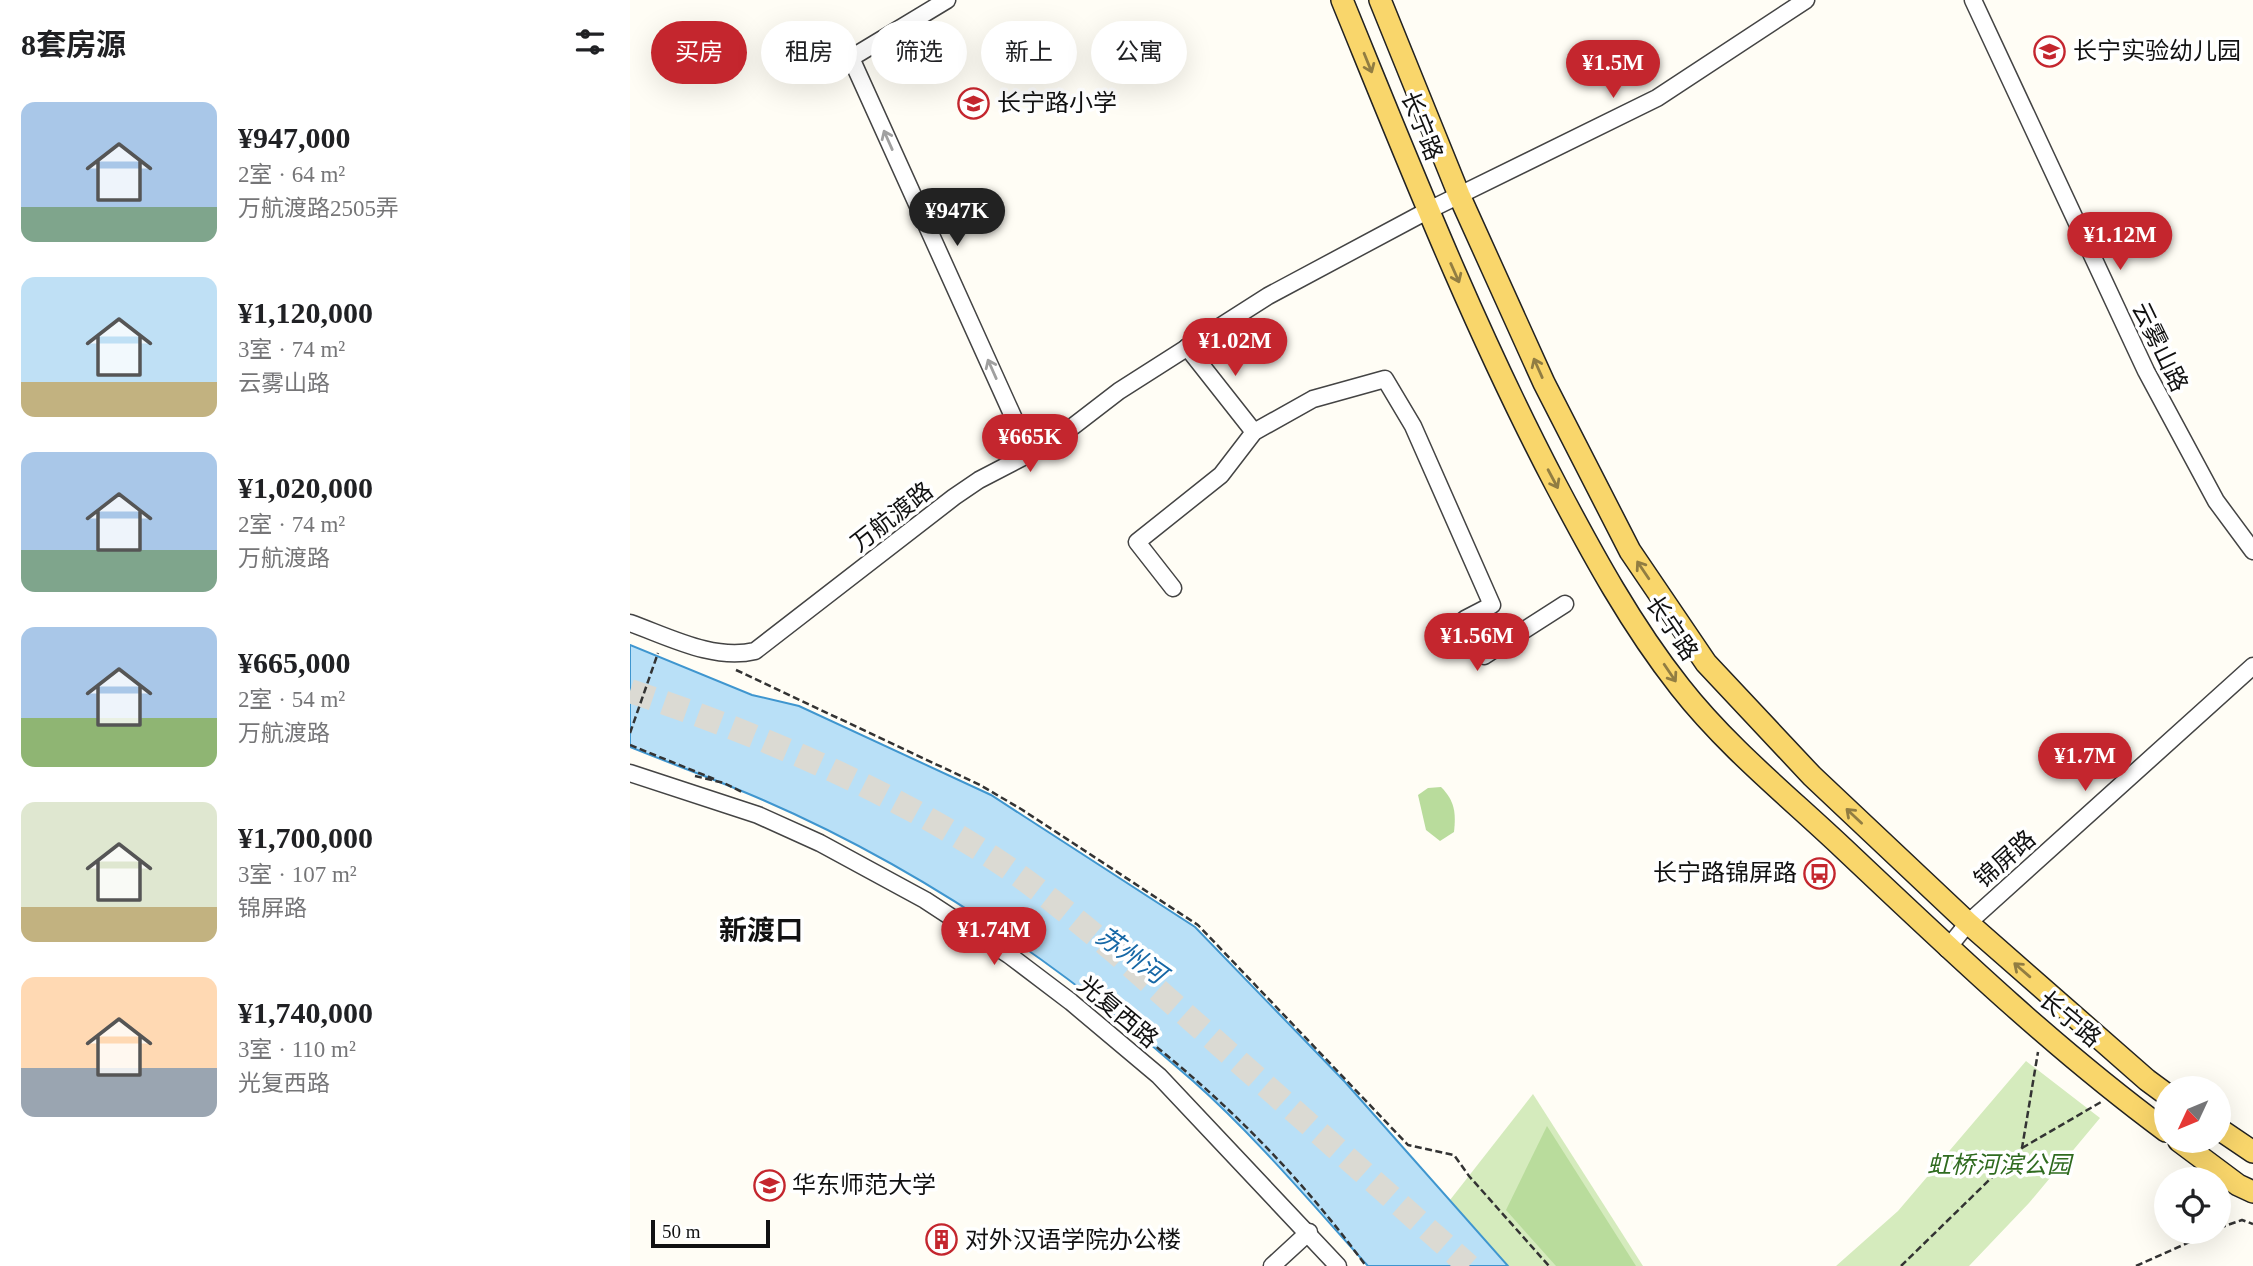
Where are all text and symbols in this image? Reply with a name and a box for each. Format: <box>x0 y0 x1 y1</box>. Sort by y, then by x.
chip: 买房 <box>651 21 747 84</box>
chip: 租房 <box>761 21 857 84</box>
chip: 筛选 <box>871 21 967 84</box>
chip: 新上 <box>981 21 1077 84</box>
chip: 公寓 <box>1091 21 1187 84</box>
icon: filters <box>571 23 609 61</box>
text: 8套房源 <box>21 28 126 61</box>
school or university icon: 长宁实验幼儿园 <box>2033 34 2067 68</box>
place label: 长宁实验幼儿园 <box>2073 38 2241 64</box>
pin: ¥1.5M <box>1564 41 1662 100</box>
text: ¥1.5M <box>1582 50 1644 75</box>
one-way arrow <box>1362 52 1375 74</box>
school or university icon: 长宁路小学 <box>957 86 991 120</box>
street label: 长宁路 <box>1396 88 1448 164</box>
place label: 长宁路小学 <box>997 90 1117 116</box>
text: ¥947,000 <box>238 121 351 154</box>
icon: home <box>77 130 161 214</box>
one-way arrow <box>881 130 894 151</box>
text: 2室 · 64 m² <box>238 162 345 187</box>
pin: ¥947K <box>908 188 1006 248</box>
text: 万航渡路2505弄 <box>238 196 399 221</box>
text: ¥947K <box>925 198 989 223</box>
pin: ¥1.12M <box>2063 212 2177 272</box>
text: ¥1.12M <box>2083 222 2157 247</box>
one-way arrow <box>1449 262 1462 284</box>
text: ¥1,120,000 <box>238 296 373 329</box>
street label: 云雾山路 <box>2127 298 2193 396</box>
icon: home <box>77 305 161 389</box>
pin: ¥1.02M <box>1178 318 1292 378</box>
text: ¥1.02M <box>1198 328 1272 353</box>
text: 3室 · 74 m² <box>238 337 345 362</box>
one-way arrow <box>1531 358 1544 379</box>
one-way arrow <box>985 359 998 380</box>
text: 云雾山路 <box>238 371 330 396</box>
pin: ¥665K <box>981 414 1079 474</box>
text: ¥665K <box>998 424 1062 449</box>
one-way arrow <box>1547 468 1560 489</box>
text: ¥1,020,000 <box>238 471 373 504</box>
street label: 万航渡路 <box>846 477 938 557</box>
icon: home <box>77 480 161 564</box>
text: 2室 · 74 m² <box>238 512 345 537</box>
text: 万航渡路 <box>238 546 330 571</box>
one-way arrow <box>1636 561 1650 580</box>
street label: 长宁路 <box>1641 591 1703 665</box>
pin: ¥1.56M <box>1420 614 1534 673</box>
text: ¥1.56M <box>1440 623 1514 648</box>
text: ¥665,000 <box>238 646 351 679</box>
icon: home <box>77 655 161 739</box>
one-way arrow <box>1663 663 1678 682</box>
text: 2室 · 54 m² <box>238 687 345 712</box>
text: 万航渡路 <box>238 721 330 746</box>
pin: ¥1.7M <box>2036 734 2134 793</box>
text: ¥1.7M <box>2054 743 2116 768</box>
one-way arrow <box>1846 807 1863 824</box>
text: ¥1,700,000 <box>238 821 373 854</box>
street label: 锦屏路 <box>1970 825 2040 893</box>
icon: home <box>77 830 161 914</box>
bus stop icon: 长宁路锦屏路 <box>1803 856 1837 890</box>
place label: 长宁路锦屏路 <box>1653 860 1797 886</box>
text: 3室 · 107 m² <box>238 862 357 887</box>
text: 锦屏路 <box>238 896 307 921</box>
pin: ¥1.74M <box>937 908 1051 967</box>
district label: 新渡口 <box>719 915 803 946</box>
text: ¥1.74M <box>957 917 1031 942</box>
water label: 苏州河 <box>1090 921 1175 993</box>
one-way arrow <box>2013 962 2031 978</box>
street label: 光复西路 <box>1073 971 1163 1053</box>
street label: 长宁路 <box>2034 986 2106 1052</box>
text: ¥1,740,000 <box>238 996 373 1029</box>
icon: home <box>77 1005 161 1089</box>
text: 3室 · 110 m² <box>238 1037 356 1062</box>
text: 光复西路 <box>238 1071 330 1096</box>
north arrow <box>2154 1076 2231 1153</box>
map controls <box>2154 1076 2231 1244</box>
park label: 虹桥河滨公园 <box>1927 1152 2074 1178</box>
button: locate <box>2154 1167 2231 1244</box>
school or university icon: 华东师范大学 <box>752 1168 786 1202</box>
place label: 华东师范大学 <box>792 1172 936 1198</box>
scale bar <box>651 1217 770 1249</box>
text: 50 m <box>662 1221 701 1242</box>
building icon: 对外汉语学院办公楼 <box>925 1223 959 1257</box>
place label: 对外汉语学院办公楼 <box>965 1227 1181 1253</box>

